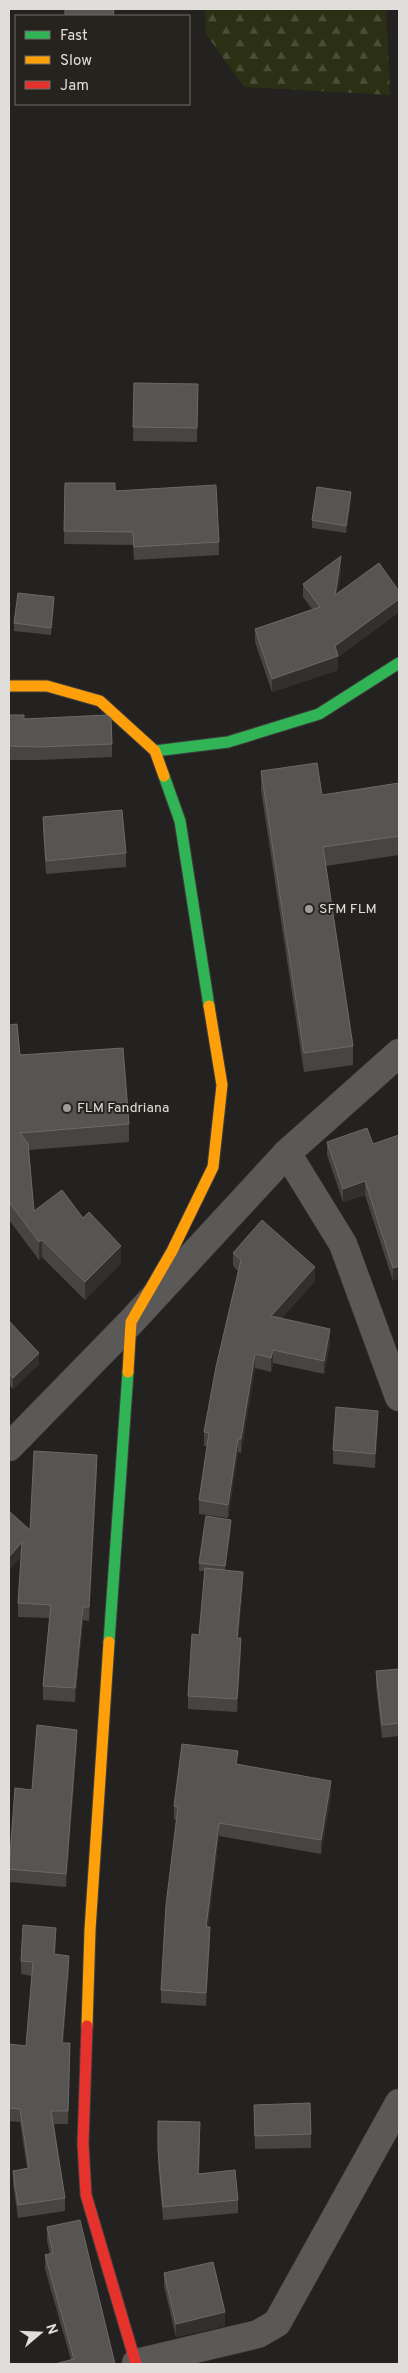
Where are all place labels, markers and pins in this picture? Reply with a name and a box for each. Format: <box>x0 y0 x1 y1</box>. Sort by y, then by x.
place label: SFM FLM <box>319 901 377 918</box>
marker: SFM FLM <box>303 903 315 915</box>
place label: FLM Fandriana <box>77 1100 169 1117</box>
marker: FLM Fandriana <box>61 1102 73 1114</box>

